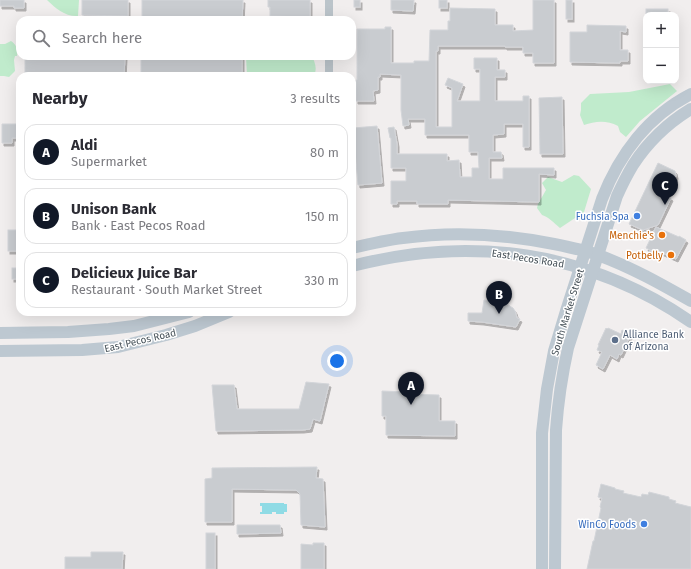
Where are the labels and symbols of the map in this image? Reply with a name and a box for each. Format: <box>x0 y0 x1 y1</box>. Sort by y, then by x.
pin: C <box>652 172 678 205</box>
place label: Fuchsia Spa <box>576 211 629 223</box>
marker: Fuchsia Spa <box>632 211 642 221</box>
place label: Menchie's <box>609 230 654 242</box>
marker: Menchie's <box>657 230 667 240</box>
street label: East Pecos Road <box>491 247 565 271</box>
place label: Potbelly <box>626 250 663 262</box>
marker: Potbelly <box>666 250 676 260</box>
street label: South Market Street <box>549 267 587 357</box>
pin: B <box>486 281 512 314</box>
street label: East Pecos Road <box>103 327 177 355</box>
place label: Alliance Bank of Arizona <box>623 329 685 353</box>
marker: Alliance Bank of Arizona <box>610 335 620 345</box>
your location <box>327 351 347 371</box>
pin: A <box>398 372 424 405</box>
place label: WinCo Foods <box>578 519 636 531</box>
marker: WinCo Foods <box>639 519 649 529</box>

